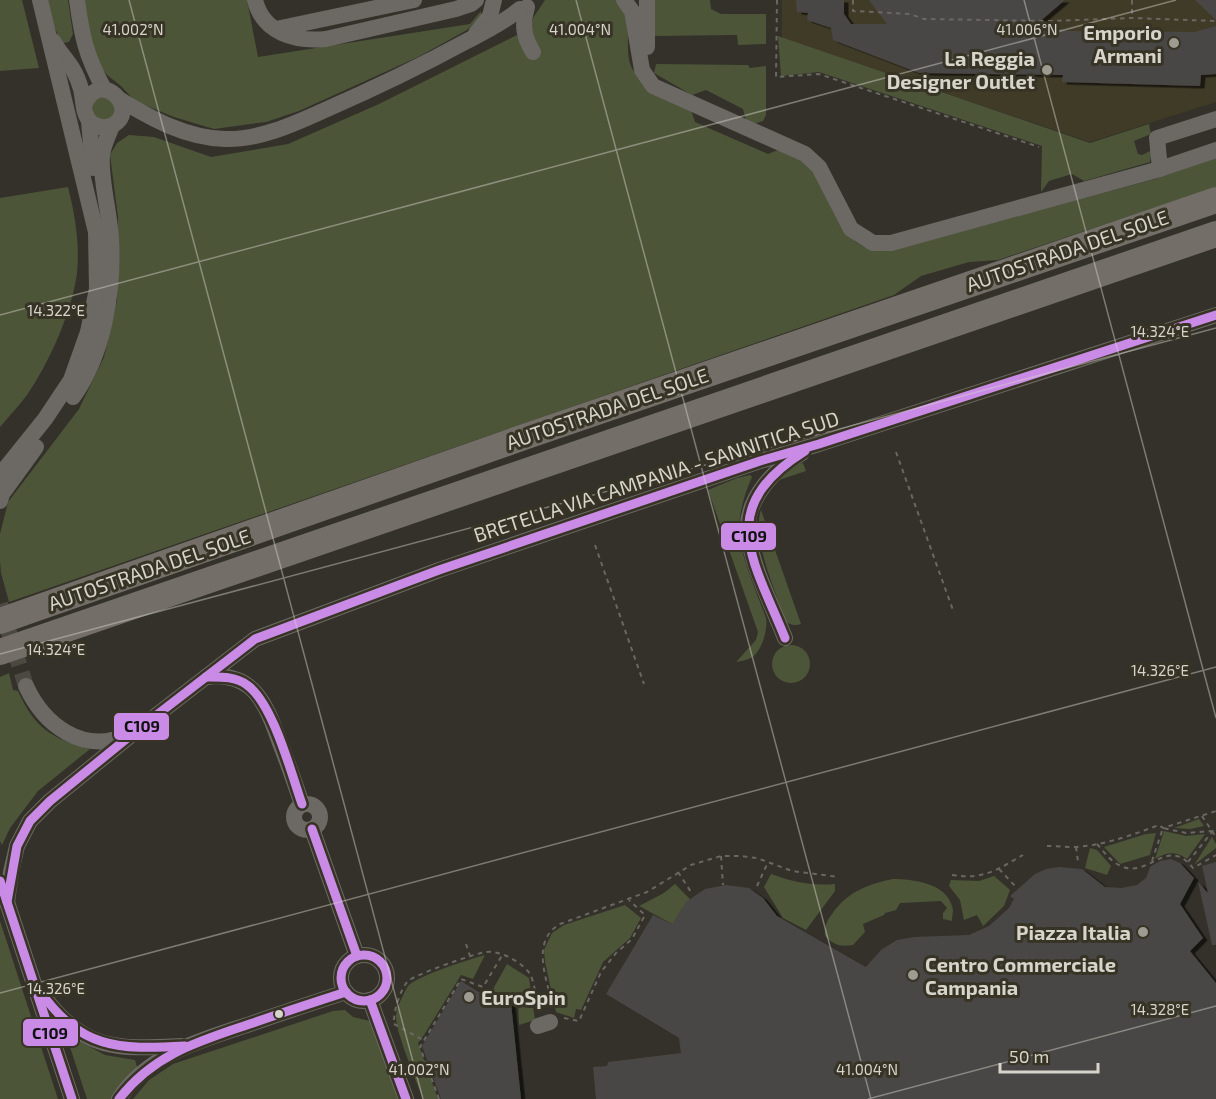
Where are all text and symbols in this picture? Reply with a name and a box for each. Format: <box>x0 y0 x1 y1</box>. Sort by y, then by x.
text: 41.002°N <box>102 20 164 38</box>
text: 41.004°N <box>549 20 611 38</box>
text: 41.006°N <box>996 20 1058 38</box>
place label: Emporio Armani <box>1083 20 1162 67</box>
marker: Emporio Armani <box>1167 36 1181 50</box>
place label: La Reggia Designer Outlet <box>887 46 1035 93</box>
marker: La Reggia Designer Outlet <box>1040 63 1054 77</box>
street label: AUTOSTRADA DEL SOLE <box>963 204 1171 296</box>
text: 14.322°E <box>27 301 85 319</box>
text: 14.324°E <box>1131 322 1189 340</box>
street label: AUTOSTRADA DEL SOLE <box>503 362 711 454</box>
street label: BRETELLA VIA CAMPANIA - SANNITICA SUD <box>470 405 842 547</box>
line badge: C109 <box>720 522 777 551</box>
street label: AUTOSTRADA DEL SOLE <box>45 523 253 615</box>
text: C109 <box>731 526 767 545</box>
text: 14.324°E <box>27 640 85 658</box>
text: 14.326°E <box>1131 661 1189 679</box>
line badge: C109 <box>113 712 170 741</box>
text: C109 <box>124 716 160 735</box>
place label: Piazza Italia <box>1016 920 1131 944</box>
marker: Piazza Italia <box>1136 925 1150 939</box>
place label: Centro Commerciale Campania <box>925 952 1116 999</box>
marker: Centro Commerciale Campania <box>906 968 920 982</box>
text: 14.326°E <box>27 979 85 997</box>
place label: EuroSpin <box>481 985 566 1009</box>
marker: EuroSpin <box>462 990 476 1004</box>
text: 14.328°E <box>1131 1000 1189 1018</box>
unlabelled marker <box>273 1008 285 1020</box>
line badge: C109 <box>22 1018 79 1047</box>
text: C109 <box>32 1023 68 1042</box>
scale bar <box>1000 1036 1098 1074</box>
text: 50 m <box>1009 1045 1049 1067</box>
text: 41.002°N <box>388 1060 450 1078</box>
text: 41.004°N <box>836 1060 898 1078</box>

